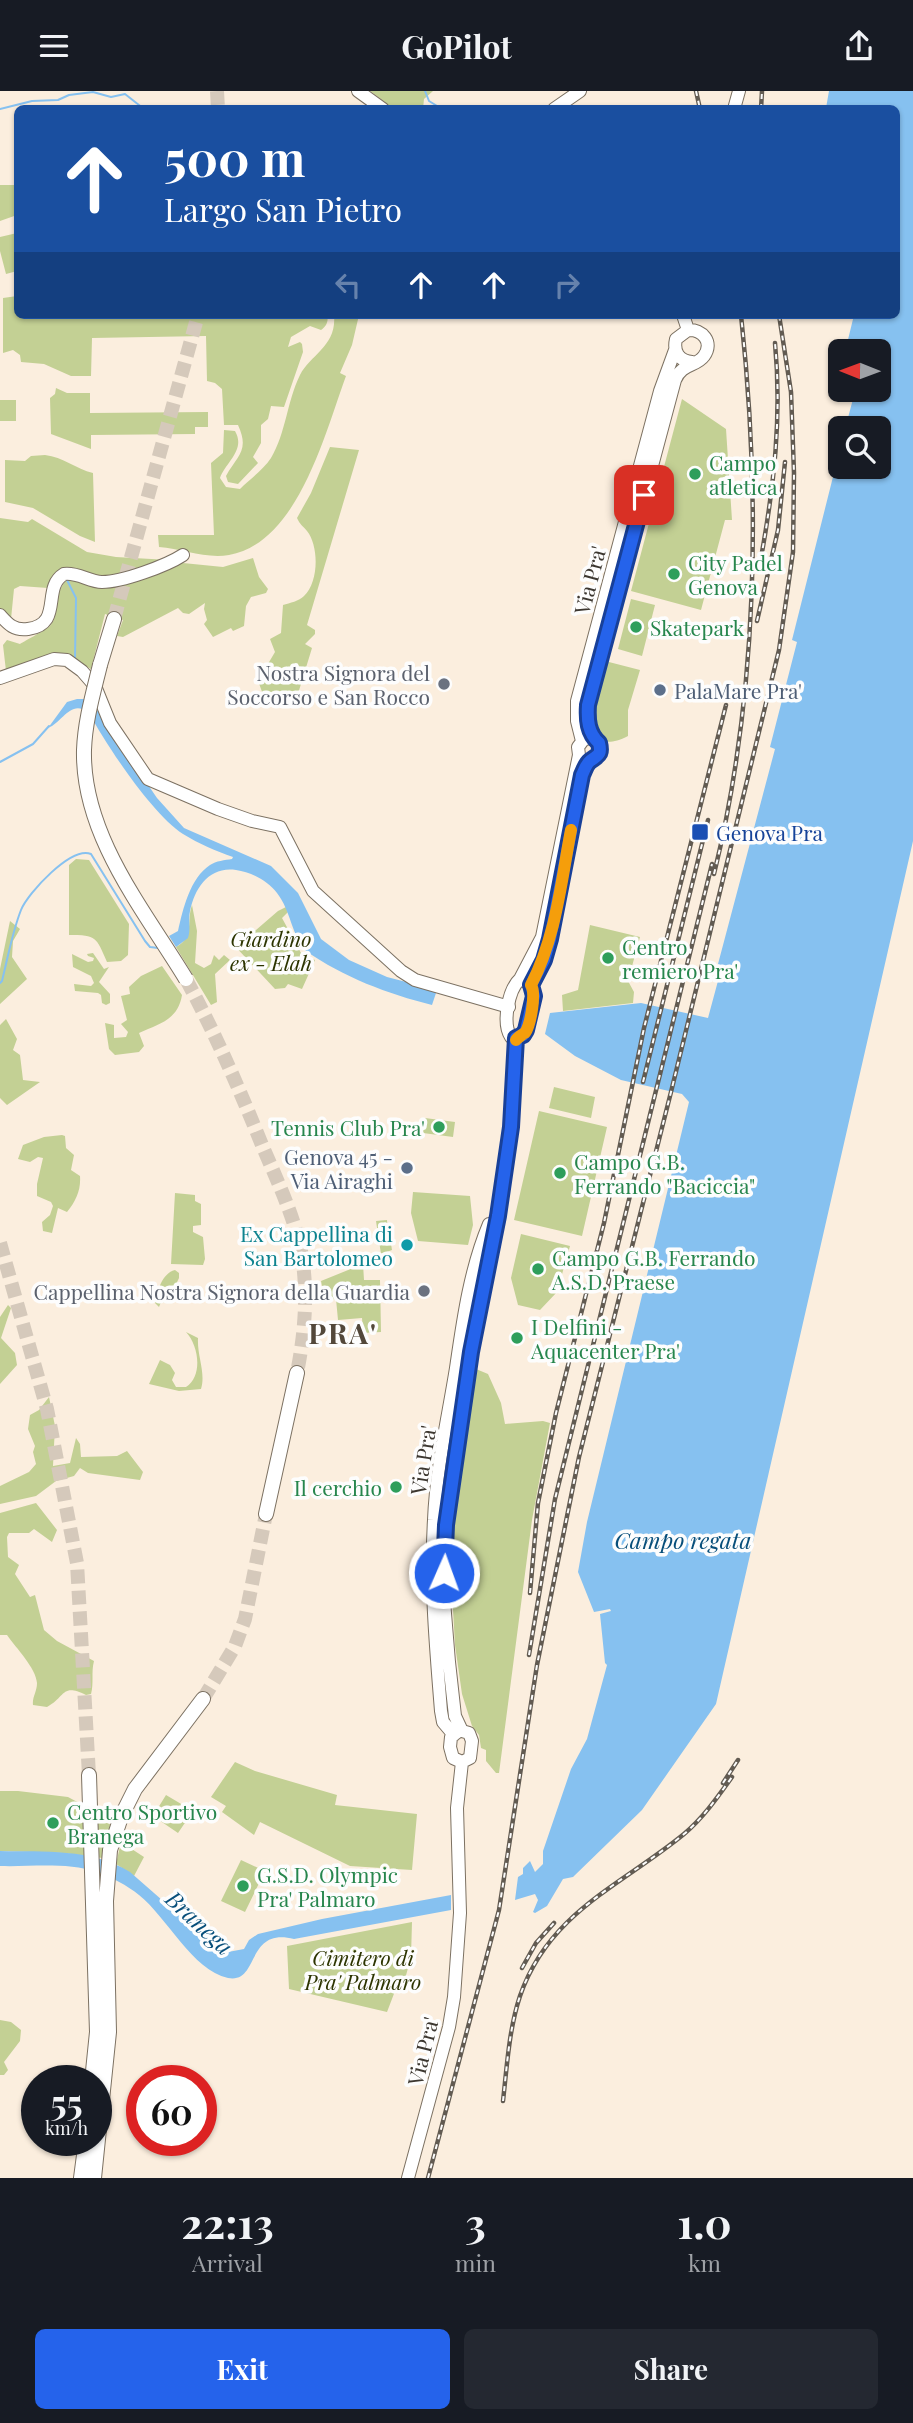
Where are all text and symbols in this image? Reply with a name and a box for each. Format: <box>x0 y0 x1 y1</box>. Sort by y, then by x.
text: GoPilot <box>401 24 512 67</box>
icon: menu <box>35 27 73 65</box>
icon: share <box>840 27 878 65</box>
text: 500 m <box>164 124 305 189</box>
icon: ahead <box>49 133 140 224</box>
text: Largo San Pietro <box>164 187 402 230</box>
icon: left <box>329 266 367 304</box>
icon: ahead <box>402 266 440 304</box>
icon: ahead <box>475 266 513 304</box>
icon: right <box>548 266 586 304</box>
north arrow <box>828 339 891 403</box>
map controls <box>828 339 891 479</box>
button: search <box>828 416 891 479</box>
place label: Campo atletica <box>709 448 778 500</box>
pin <box>614 465 674 525</box>
marker: Campo atletica <box>687 466 703 482</box>
icon: arrive <box>625 476 663 514</box>
street label: Via Pra' <box>566 543 612 618</box>
place label: City Padel Genova <box>688 548 783 600</box>
marker: City Padel Genova <box>666 566 682 582</box>
place label: Skatepark <box>650 613 745 641</box>
marker: Skatepark <box>628 619 644 635</box>
place label: Nostra Signora del Soccorso e San Rocco <box>227 658 430 710</box>
marker: Nostra Signora del Soccorso e San Rocco <box>436 676 452 692</box>
place label: PalaMare Pra' <box>674 676 802 704</box>
marker: PalaMare Pra' <box>652 682 668 698</box>
place label: Genova Pra <box>716 818 823 846</box>
marker: Genova Pra <box>690 822 710 842</box>
park label: Giardino ex - Elah <box>230 924 312 976</box>
place label: Centro remiero Pra' <box>622 932 738 984</box>
marker: Centro remiero Pra' <box>600 950 616 966</box>
place label: Tennis Club Pra' <box>271 1113 425 1141</box>
marker: Tennis Club Pra' <box>431 1119 447 1135</box>
place label: Genova 45 - Via Airaghi <box>284 1142 393 1194</box>
place label: Campo G.B. Ferrando "Baciccia" <box>574 1147 755 1199</box>
marker: Genova 45 - Via Airaghi <box>399 1160 415 1176</box>
marker: Campo G.B. Ferrando "Baciccia" <box>552 1165 568 1181</box>
place label: Ex Cappellina di San Bartolomeo <box>240 1219 393 1271</box>
marker: Ex Cappellina di San Bartolomeo <box>399 1237 415 1253</box>
place label: Campo G.B. Ferrando A.S.D. Praese <box>551 1243 756 1295</box>
marker: Campo G.B. Ferrando A.S.D. Praese <box>530 1261 546 1277</box>
place label: Cappellina Nostra Signora della Guardia <box>34 1277 411 1305</box>
marker: Cappellina Nostra Signora della Guardia <box>416 1283 432 1299</box>
place label: I Delfini - Aquacenter Pra' <box>530 1312 680 1364</box>
district label: PRA' <box>308 1314 378 1351</box>
marker: I Delfini - Aquacenter Pra' <box>509 1330 525 1346</box>
street label: Via Pra' <box>403 1423 441 1498</box>
place label: Il cerchio <box>294 1473 382 1501</box>
marker: Il cerchio <box>388 1479 404 1495</box>
water label: Campo regata <box>614 1524 752 1555</box>
position arrow <box>407 1536 481 1610</box>
place label: Centro Sportivo Branega <box>67 1797 217 1849</box>
marker: Centro Sportivo Branega <box>45 1815 61 1831</box>
place label: G.S.D. Olympic Pra' Palmaro <box>257 1860 398 1912</box>
marker: G.S.D. Olympic Pra' Palmaro <box>235 1878 251 1894</box>
water label: Branega <box>159 1882 240 1961</box>
park label: Cimitero di Pra' Palmaro <box>304 1943 421 1995</box>
street label: Via Pra' <box>400 2014 444 2089</box>
speed limit sign: 60 <box>126 2065 217 2156</box>
text: 55 <box>50 2078 83 2125</box>
text: km/h <box>45 2116 88 2140</box>
text: 22:13 <box>181 2194 274 2250</box>
text: 3 <box>465 2194 486 2250</box>
text: 1.0 <box>677 2194 732 2250</box>
text: Arrival <box>192 2247 263 2278</box>
text: min <box>455 2247 496 2278</box>
text: km <box>688 2247 721 2278</box>
button: Exit <box>35 2329 450 2409</box>
button: Share <box>464 2329 878 2409</box>

